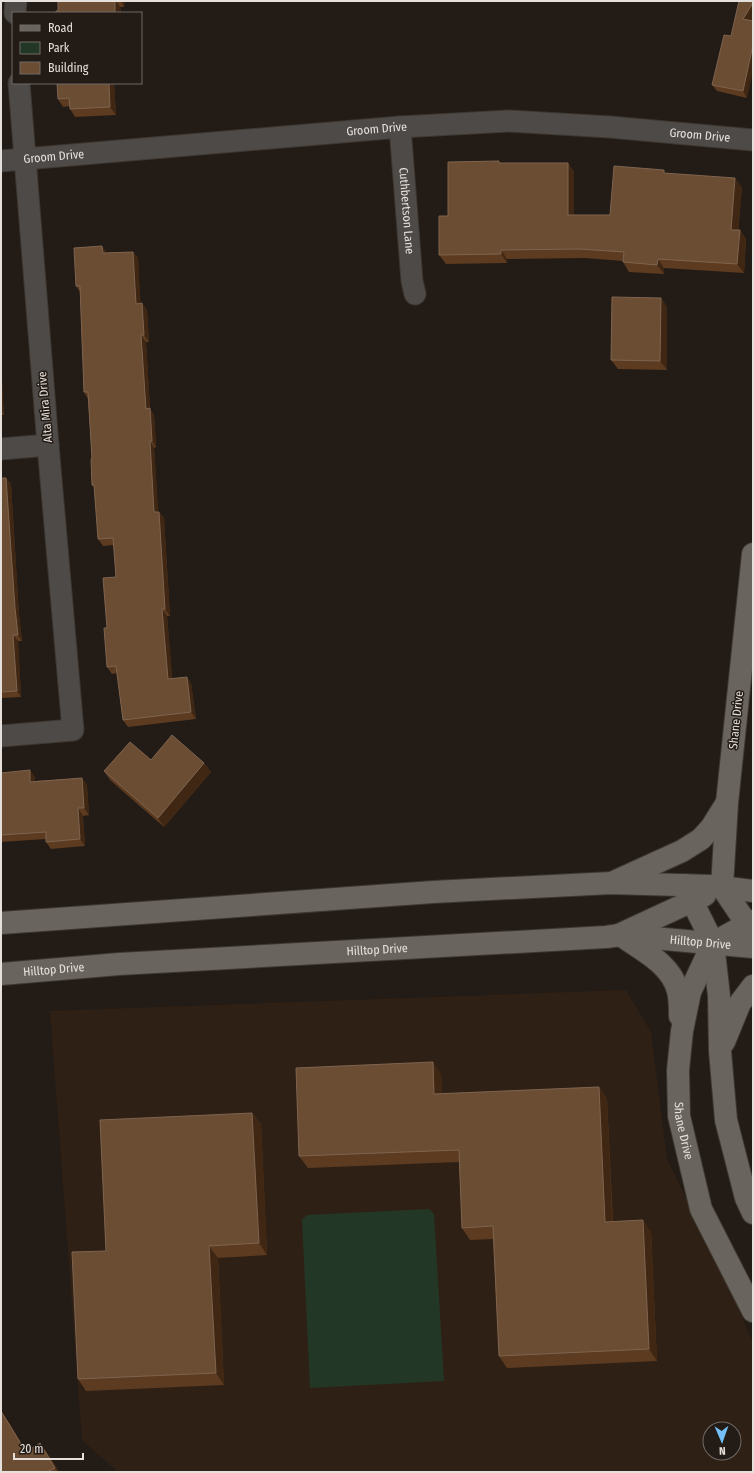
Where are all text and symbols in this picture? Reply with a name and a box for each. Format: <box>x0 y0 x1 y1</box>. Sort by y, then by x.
legend <box>12 12 142 84</box>
text: Road <box>48 21 73 35</box>
text: Park <box>48 41 70 55</box>
text: Building <box>48 61 89 75</box>
street label: Groom Drive <box>346 120 407 139</box>
street label: Groom Drive <box>669 125 731 145</box>
street label: Groom Drive <box>23 147 85 166</box>
street label: Cuthbertson Lane <box>396 167 417 255</box>
street label: Alta Mira Drive <box>35 371 55 443</box>
street label: Shane Drive <box>726 690 746 750</box>
street label: Hilltop Drive <box>669 933 732 952</box>
street label: Hilltop Drive <box>346 941 408 958</box>
street label: Hilltop Drive <box>23 960 85 979</box>
street label: Shane Drive <box>672 1102 696 1161</box>
north arrow <box>702 1421 742 1461</box>
scale bar <box>14 1435 83 1461</box>
text: 20 m <box>20 1442 44 1456</box>
text: N <box>719 1444 726 1457</box>

